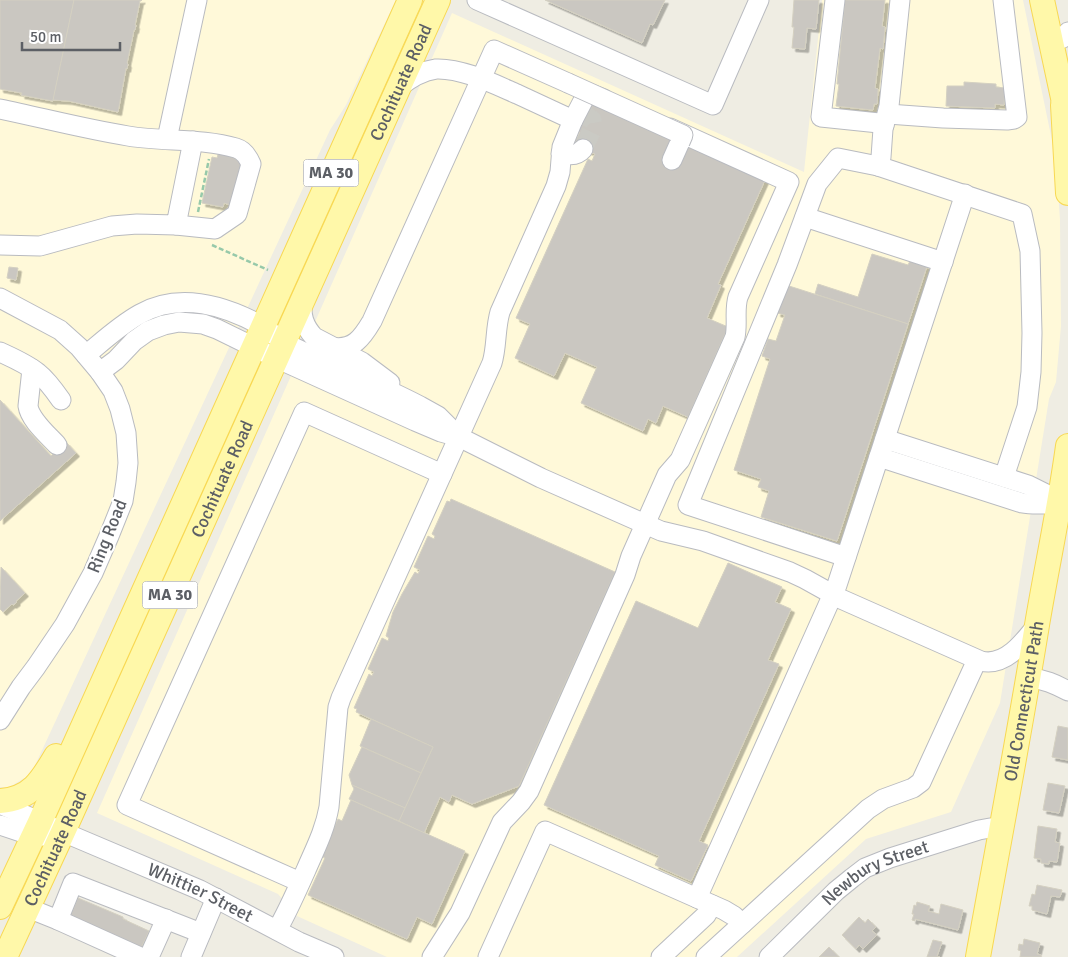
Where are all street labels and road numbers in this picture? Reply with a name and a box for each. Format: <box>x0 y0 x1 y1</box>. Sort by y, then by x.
street label: Cochituate Road <box>365 20 437 144</box>
road number: MA 30 <box>304 160 358 187</box>
street label: Cochituate Road <box>186 417 258 541</box>
street label: Ring Road <box>82 496 132 576</box>
road number: MA 30 <box>142 582 198 608</box>
street label: Old Connecticut Path <box>999 619 1049 783</box>
street label: Cochituate Road <box>19 786 92 910</box>
street label: Newbury Street <box>817 836 931 910</box>
street label: Whittier Street <box>144 858 257 927</box>

